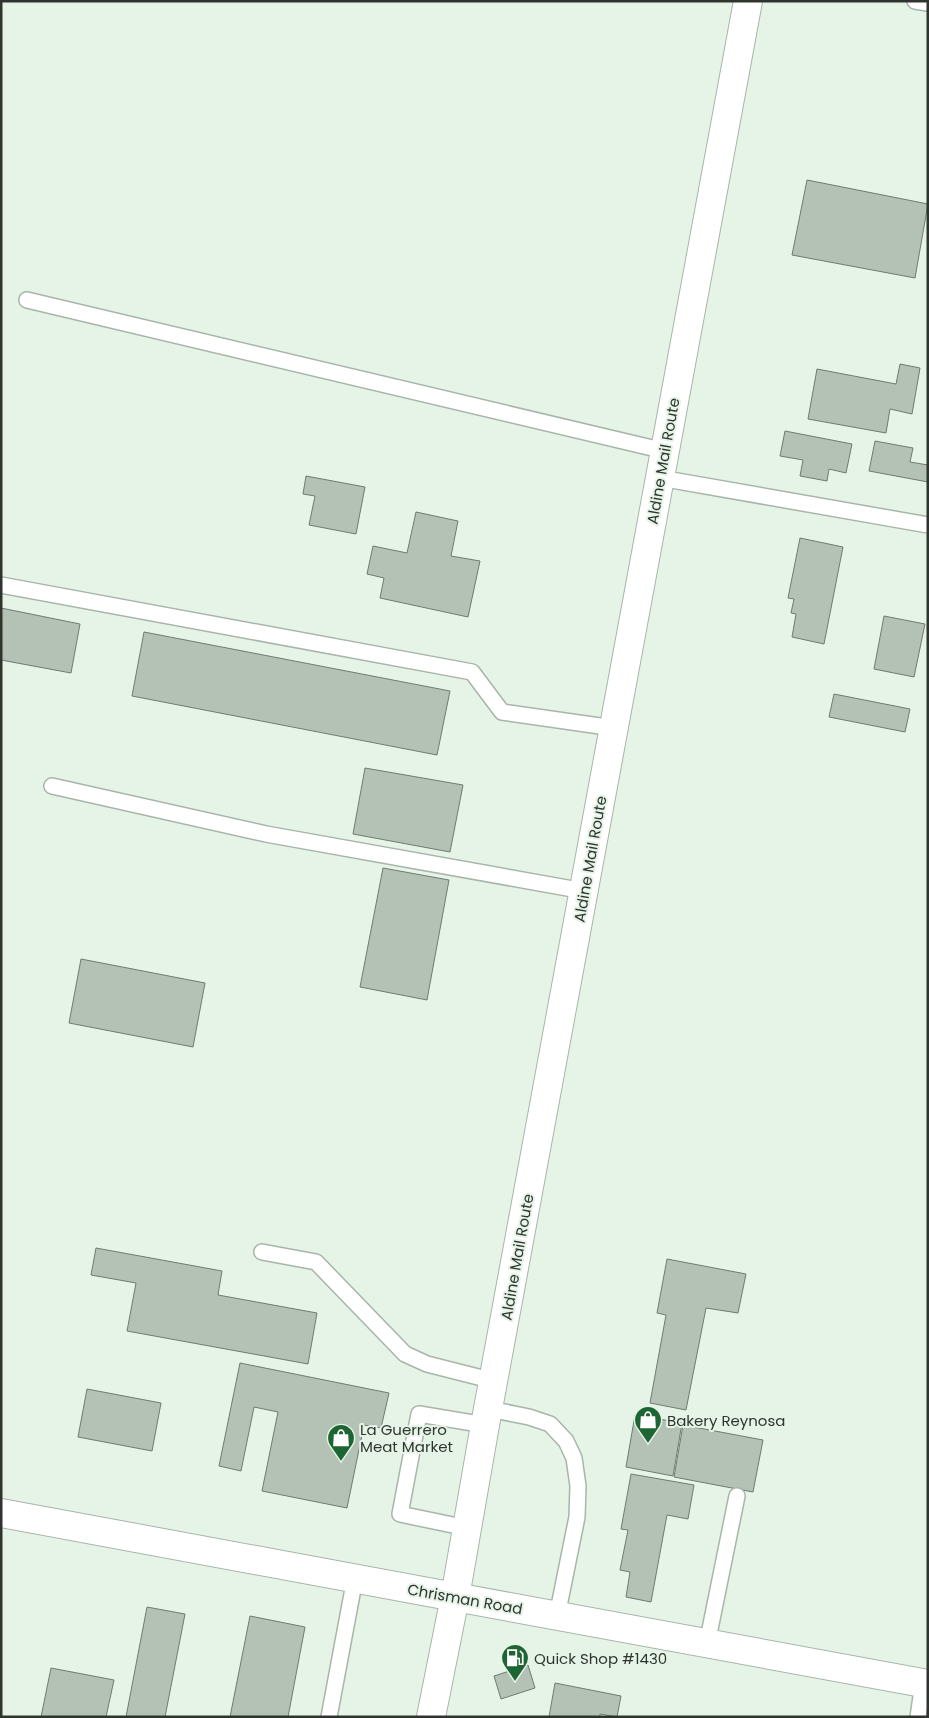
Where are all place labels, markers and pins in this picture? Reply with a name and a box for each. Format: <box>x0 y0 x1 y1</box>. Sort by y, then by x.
shop icon: Bakery Reynosa <box>633 1405 663 1444</box>
place label: Bakery Reynosa <box>667 1410 785 1431</box>
place label: La Guerrero Meat Market <box>360 1419 453 1457</box>
shop icon: La Guerrero Meat Market <box>326 1423 356 1462</box>
fuel station icon: Quick Shop #1430 <box>500 1643 530 1682</box>
place label: Quick Shop #1430 <box>534 1648 667 1669</box>

